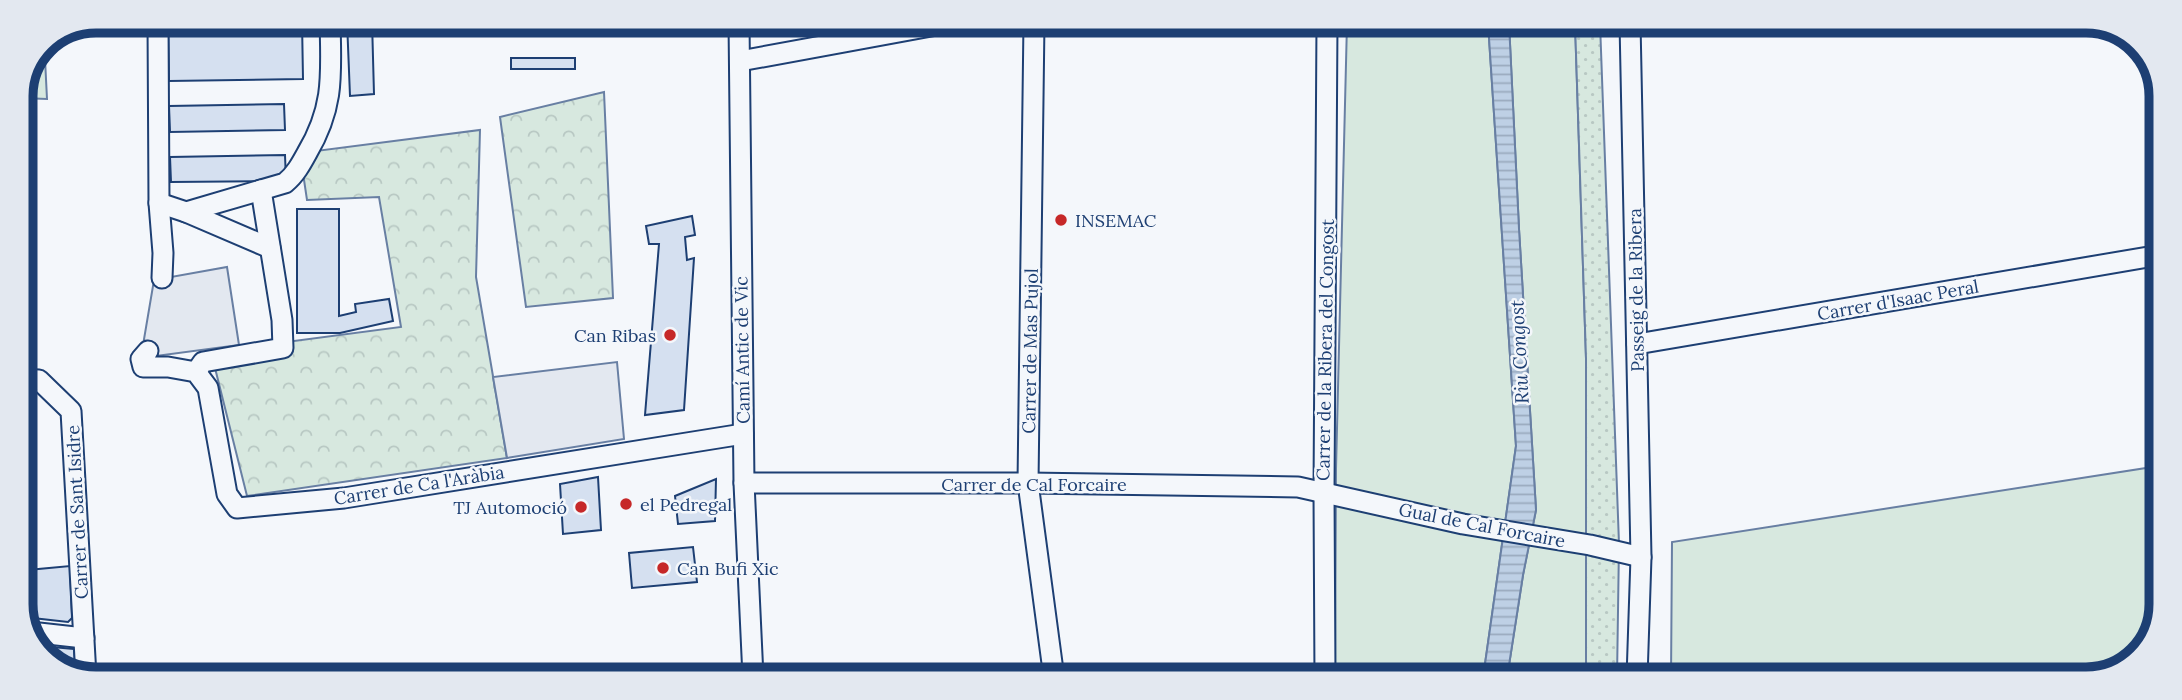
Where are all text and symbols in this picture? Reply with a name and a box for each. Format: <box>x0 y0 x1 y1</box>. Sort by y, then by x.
street label: Passeig de la Ribera <box>1623 208 1649 372</box>
place label: INSEMAC <box>1075 209 1157 232</box>
marker: INSEMAC <box>1053 212 1069 228</box>
street label: Carrer de la Ribera del Congost <box>1311 219 1339 481</box>
street label: Carrer de Mas Pujol <box>1017 268 1043 434</box>
street label: Carrer d'Isaac Peral <box>1815 274 1981 326</box>
street label: Camí Antic de Vic <box>729 276 755 424</box>
water label: Riu Congost <box>1504 300 1534 404</box>
place label: Can Ribas <box>574 324 656 347</box>
marker: Can Ribas <box>662 327 678 343</box>
street label: Carrer de Sant Isidre <box>61 424 93 600</box>
street label: Carrer de Ca l'Aràbia <box>332 460 506 510</box>
street label: Carrer de Cal Forcaire <box>941 473 1127 496</box>
place label: el Pedregal <box>640 493 732 516</box>
place label: TJ Automoció <box>453 496 567 519</box>
marker: el Pedregal <box>618 496 634 512</box>
street label: Gual de Cal Forcaire <box>1397 498 1567 552</box>
marker: TJ Automoció <box>573 499 589 515</box>
place label: Can Bufi Xic <box>677 557 779 580</box>
marker: Can Bufi Xic <box>655 560 671 576</box>

